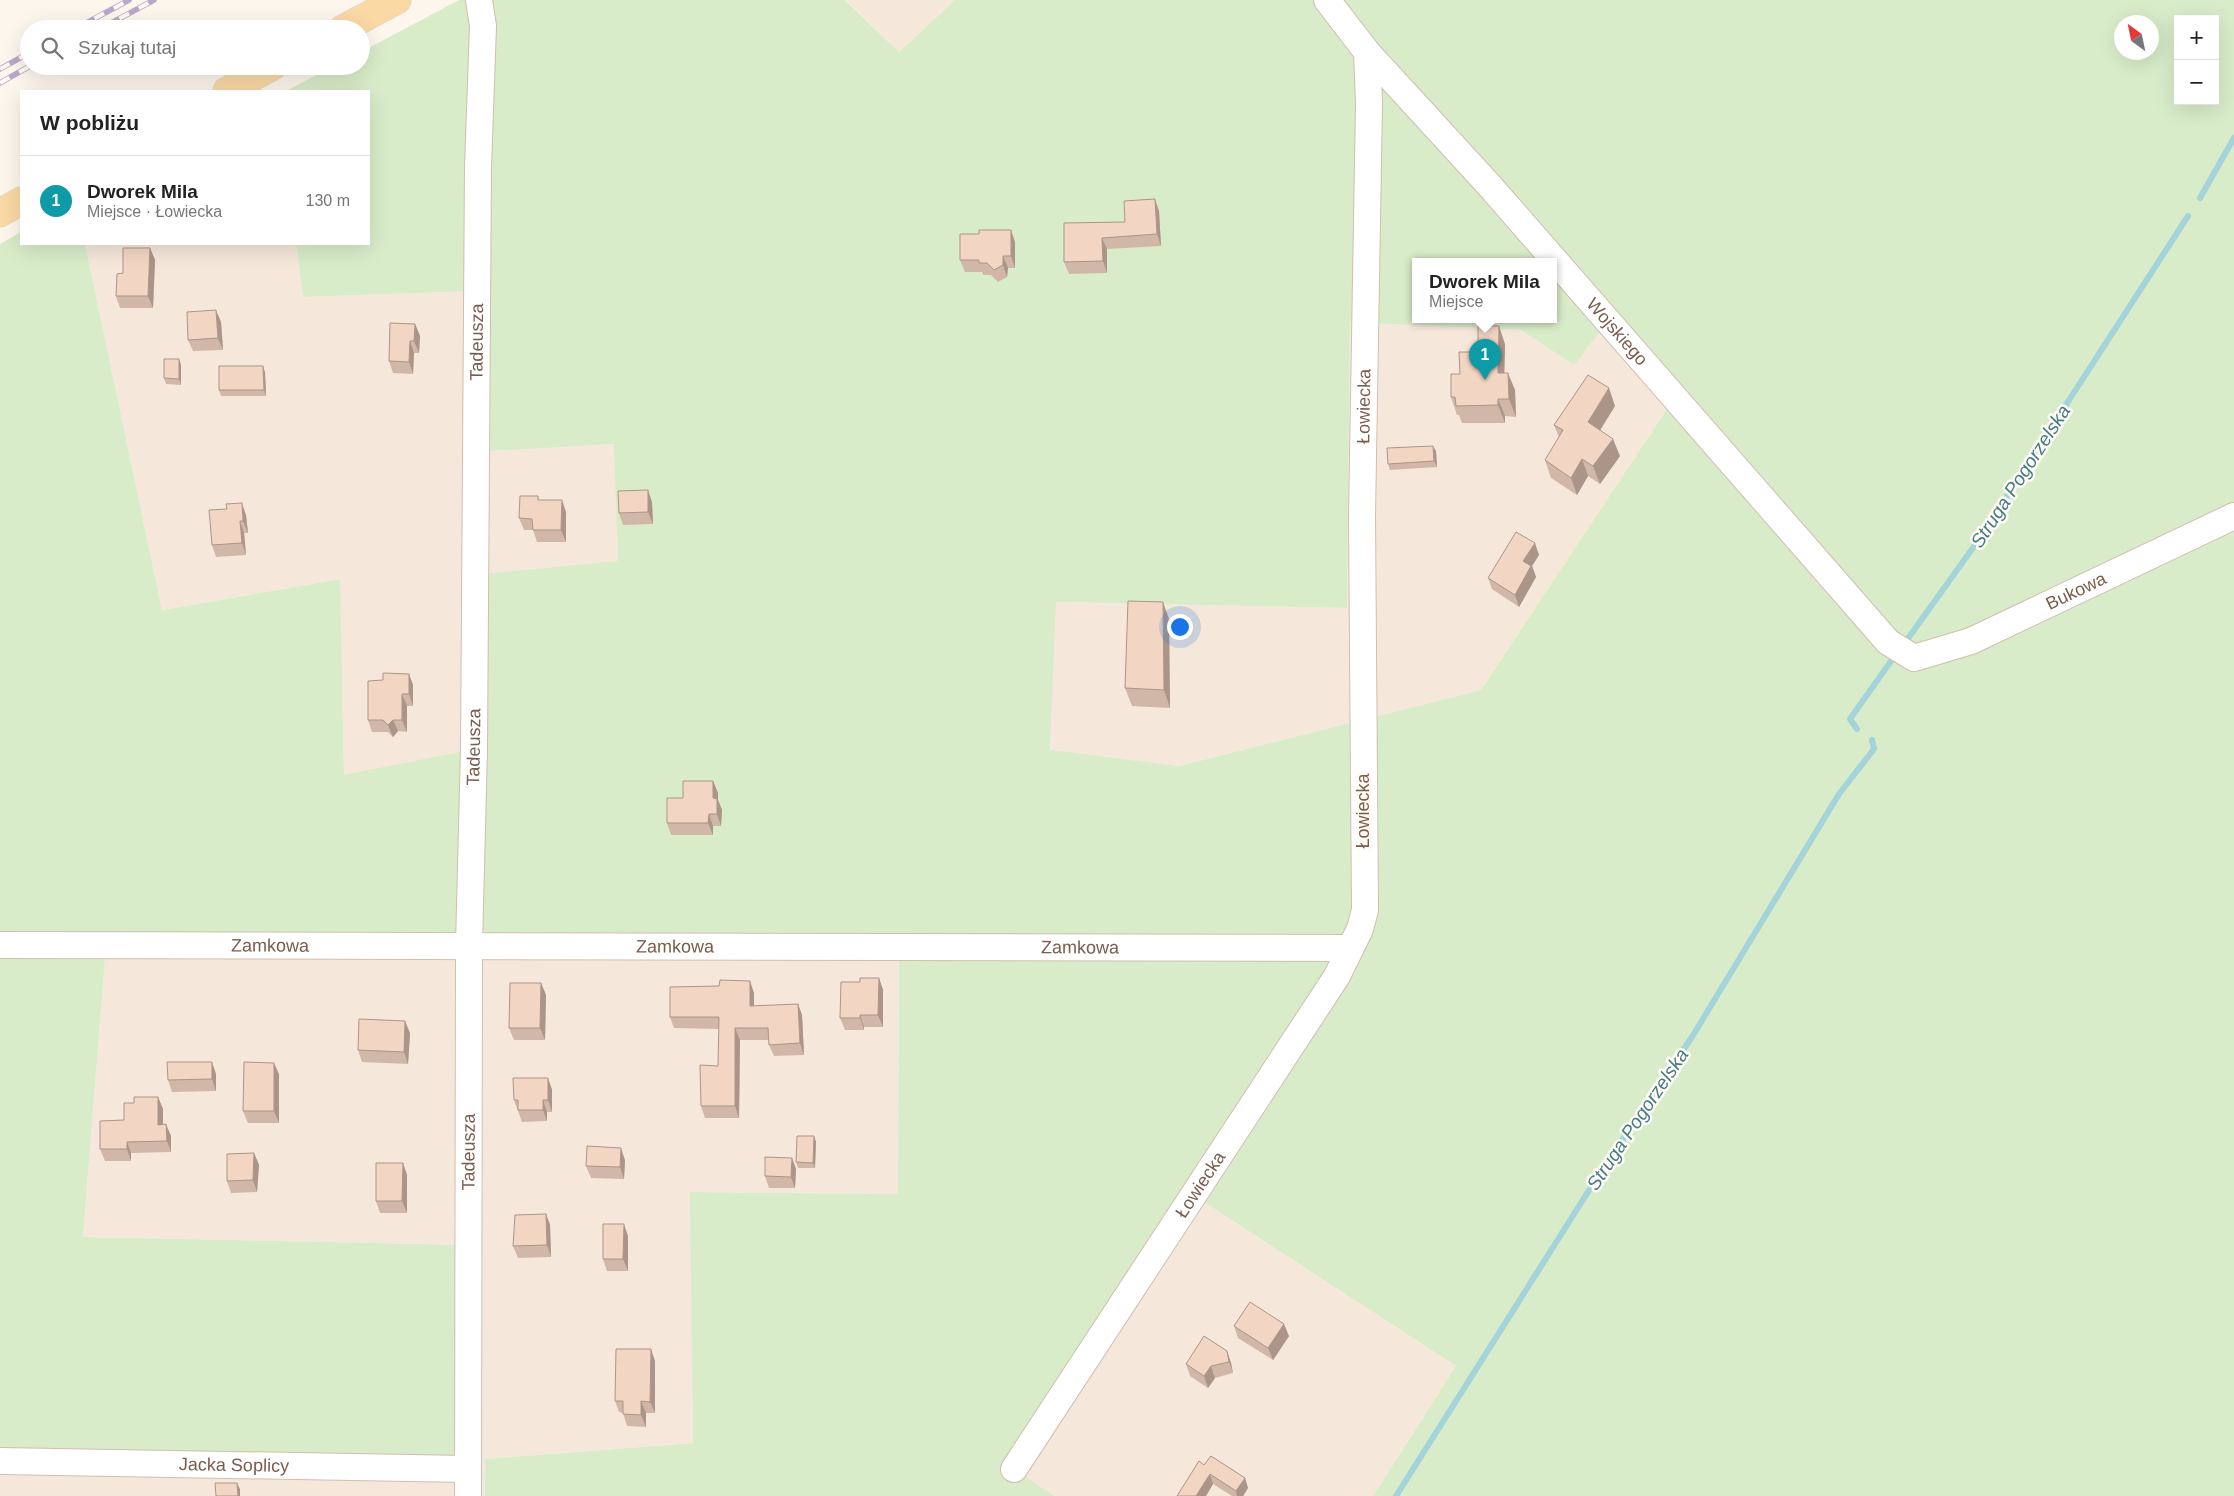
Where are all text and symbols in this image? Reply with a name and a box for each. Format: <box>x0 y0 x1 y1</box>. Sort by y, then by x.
north arrow <box>2114 15 2159 60</box>
map controls <box>2174 15 2219 105</box>
button: + <box>2174 15 2219 60</box>
search box <box>20 20 370 75</box>
icon: search <box>38 34 66 62</box>
text: Szukaj tutaj <box>78 37 176 58</box>
button: − <box>2174 60 2219 105</box>
text: W pobliżu <box>40 111 139 134</box>
text: Dworek Mila <box>87 181 198 202</box>
text: 1 <box>52 192 60 209</box>
text: 130 m <box>306 192 350 209</box>
text: Miejsce · Łowiecka <box>87 203 222 220</box>
popup <box>1412 258 1557 323</box>
text: Dworek Mila <box>1429 271 1540 292</box>
text: Miejsce <box>1429 293 1483 310</box>
street label: Wojskiego <box>1582 294 1652 370</box>
street label: Tadeusza <box>467 302 487 381</box>
pin: 1 <box>1469 339 1501 380</box>
street label: Łowiecka <box>1353 368 1375 444</box>
water label: Struga Pogorzelska <box>1966 401 2074 552</box>
street label: Bukowa <box>2043 568 2110 614</box>
your location <box>1167 614 1193 640</box>
street label: Tadeusza <box>463 707 484 786</box>
street label: Łowiecka <box>1353 772 1373 849</box>
street label: Zamkowa <box>231 936 310 956</box>
street label: Zamkowa <box>636 936 715 957</box>
street label: Zamkowa <box>1041 937 1120 957</box>
water label: Struga Pogorzelska <box>1582 1045 1692 1194</box>
street label: Tadeusza <box>459 1112 479 1191</box>
street label: Łowiecka <box>1171 1147 1230 1221</box>
street label: Jacka Soplicy <box>179 1454 289 1476</box>

